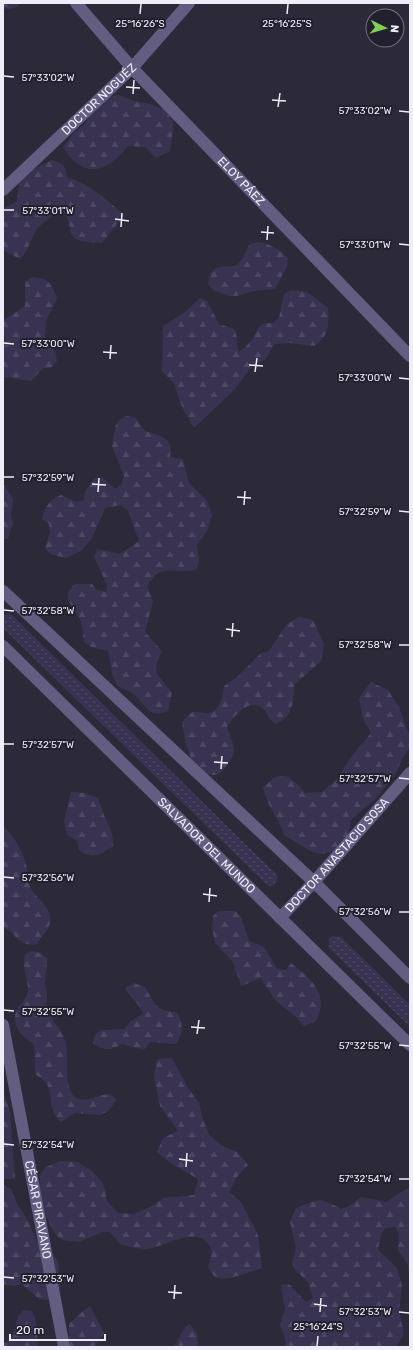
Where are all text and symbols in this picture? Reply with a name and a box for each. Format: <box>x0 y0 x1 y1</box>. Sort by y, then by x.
north arrow <box>365 8 405 48</box>
text: 25°16'26"S <box>115 18 165 30</box>
text: 25°16'25"S <box>262 18 312 30</box>
text: N <box>388 24 401 33</box>
street label: DOCTOR NOGUÉZ <box>59 61 139 138</box>
text: 57°33'02"W <box>21 72 75 84</box>
text: 57°33'02"W <box>338 105 392 117</box>
street label: ELOY PÁEZ <box>215 154 268 208</box>
text: 57°33'01"W <box>22 205 74 217</box>
text: 57°33'01"W <box>339 239 391 251</box>
text: 57°33'00"W <box>21 338 75 350</box>
text: 57°33'00"W <box>338 372 392 384</box>
text: 57°32'59"W <box>22 472 74 484</box>
text: 57°32'59"W <box>339 506 391 518</box>
text: 57°32'58"W <box>21 605 75 617</box>
text: 57°32'58"W <box>338 639 392 651</box>
text: 57°32'57"W <box>22 739 74 751</box>
text: 57°32'57"W <box>339 773 391 785</box>
street label: SALVADOR DEL MUNDO <box>155 795 258 896</box>
street label: DOCTOR ANASTACIO SOSA <box>282 795 392 915</box>
text: 57°32'56"W <box>22 872 74 884</box>
text: 57°32'56"W <box>339 906 391 918</box>
text: 57°32'55"W <box>22 1006 74 1018</box>
text: 57°32'55"W <box>339 1040 391 1052</box>
text: 57°32'54"W <box>22 1139 74 1151</box>
street label: CÉSAR PIRAVANO <box>22 1159 54 1260</box>
text: 57°32'54"W <box>339 1173 391 1185</box>
text: 57°32'53"W <box>22 1273 74 1285</box>
text: 57°32'53"W <box>339 1306 391 1318</box>
scale bar <box>10 1316 105 1342</box>
text: 25°16'24"S <box>293 1321 343 1333</box>
text: 20 m <box>16 1323 44 1337</box>

